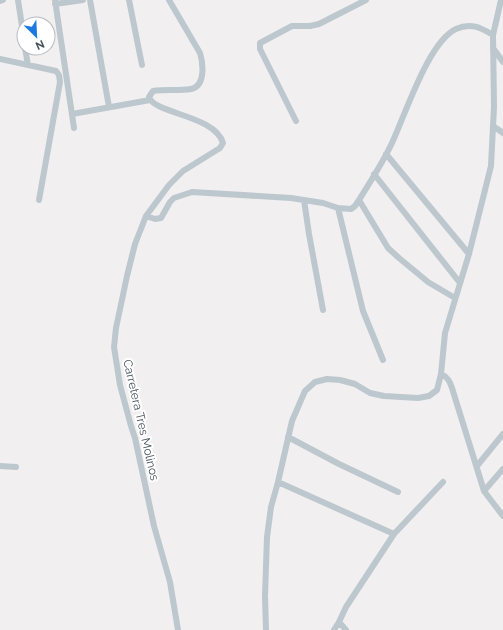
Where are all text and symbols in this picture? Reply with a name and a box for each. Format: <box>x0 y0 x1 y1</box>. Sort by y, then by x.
north arrow <box>16 16 56 56</box>
text: N <box>33 37 46 52</box>
street label: Carretera Tres Molinos <box>120 358 162 482</box>

